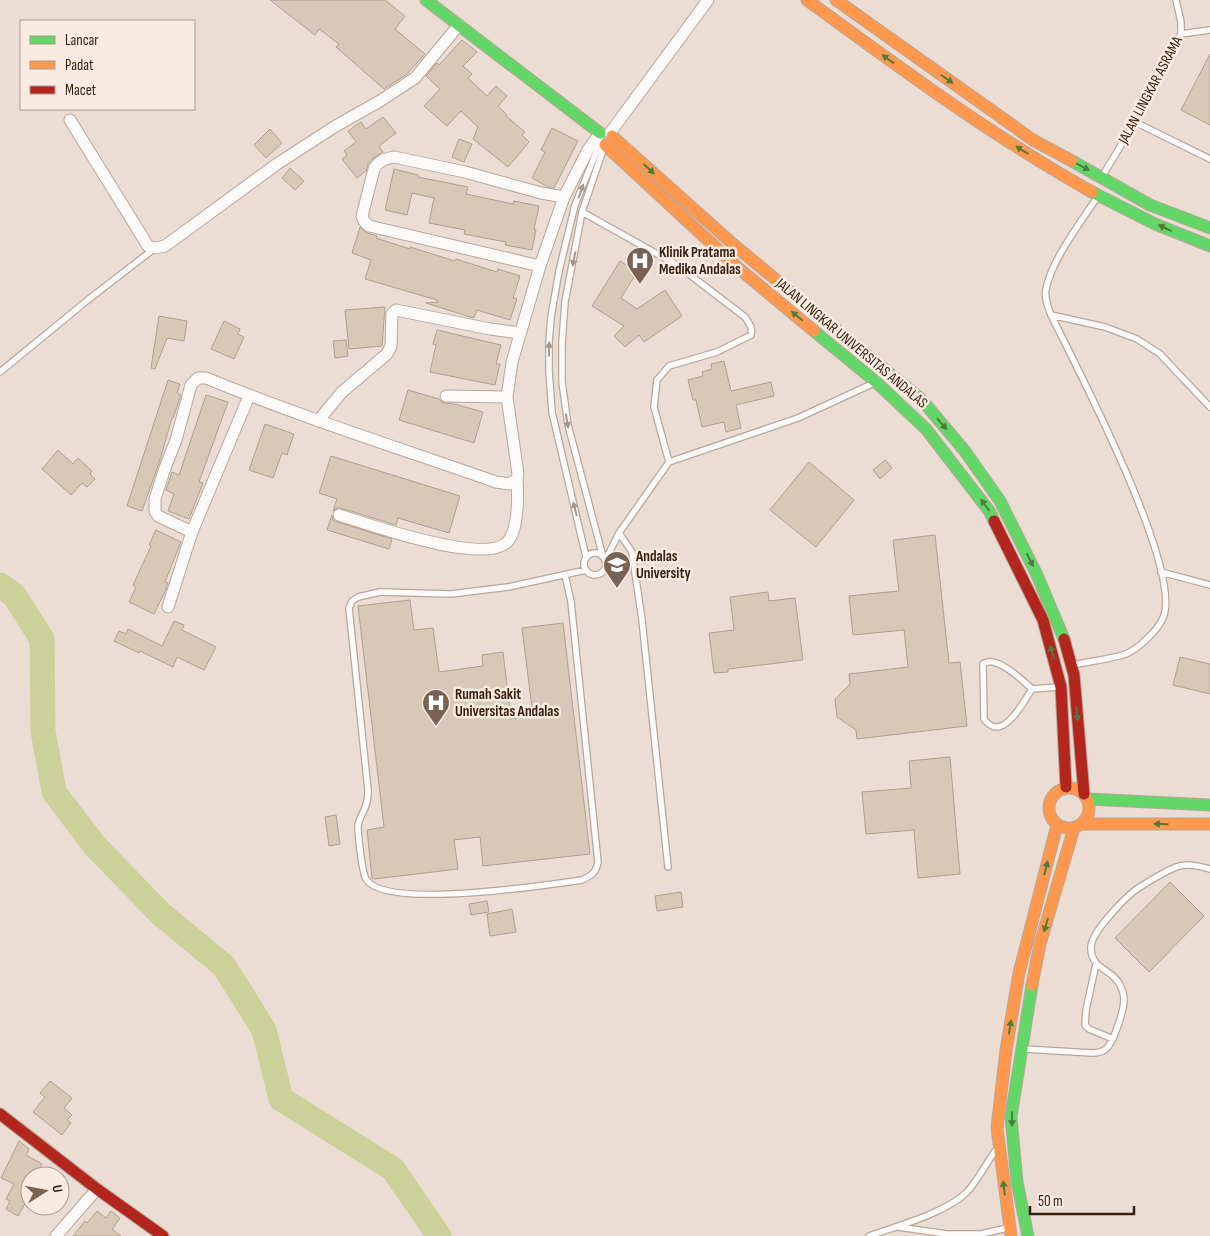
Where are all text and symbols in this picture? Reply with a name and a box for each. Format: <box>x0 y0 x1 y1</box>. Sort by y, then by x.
legend <box>20 20 195 110</box>
text: Lancar <box>65 31 99 50</box>
street label: JALAN LINGKAR ASRAMA <box>1114 33 1187 148</box>
one-way arrow <box>881 54 895 64</box>
text: Padat <box>65 56 94 75</box>
one-way arrow <box>940 74 954 84</box>
text: Macet <box>65 81 97 100</box>
one-way arrow <box>1016 146 1029 155</box>
one-way arrow <box>642 163 655 174</box>
one-way arrow <box>1076 163 1091 171</box>
one-way arrow <box>578 183 585 198</box>
one-way arrow <box>1158 224 1172 232</box>
place label: Klinik Pratama Medika Andalas <box>659 243 741 279</box>
hospital icon: Klinik Pratama Medika Andalas <box>625 246 655 285</box>
one-way arrow <box>569 252 577 268</box>
street label: JALAN LINGKAR UNIVERSITAS ANDALAS <box>771 274 931 412</box>
one-way arrow <box>791 311 804 322</box>
one-way arrow <box>545 341 553 357</box>
one-way arrow <box>564 413 572 429</box>
one-way arrow <box>937 418 948 431</box>
one-way arrow <box>979 499 990 512</box>
one-way arrow <box>571 502 579 517</box>
place label: Andalas University <box>635 547 691 583</box>
school or university icon: Andalas University <box>602 550 632 589</box>
one-way arrow <box>1026 553 1034 568</box>
one-way arrow <box>1048 645 1056 660</box>
place label: Rumah Sakit Universitas Andalas <box>455 685 559 721</box>
hospital icon: Rumah Sakit Universitas Andalas <box>421 688 451 727</box>
one-way arrow <box>1074 706 1082 722</box>
one-way arrow <box>1153 819 1169 827</box>
one-way arrow <box>1042 861 1050 876</box>
one-way arrow <box>1042 918 1050 933</box>
one-way arrow <box>1006 1018 1014 1034</box>
one-way arrow <box>1008 1112 1016 1128</box>
north arrow <box>20 1166 70 1216</box>
one-way arrow <box>1000 1179 1008 1195</box>
text: U <box>48 1183 66 1194</box>
scale bar <box>1030 1184 1134 1216</box>
text: 50 m <box>1038 1192 1063 1211</box>

